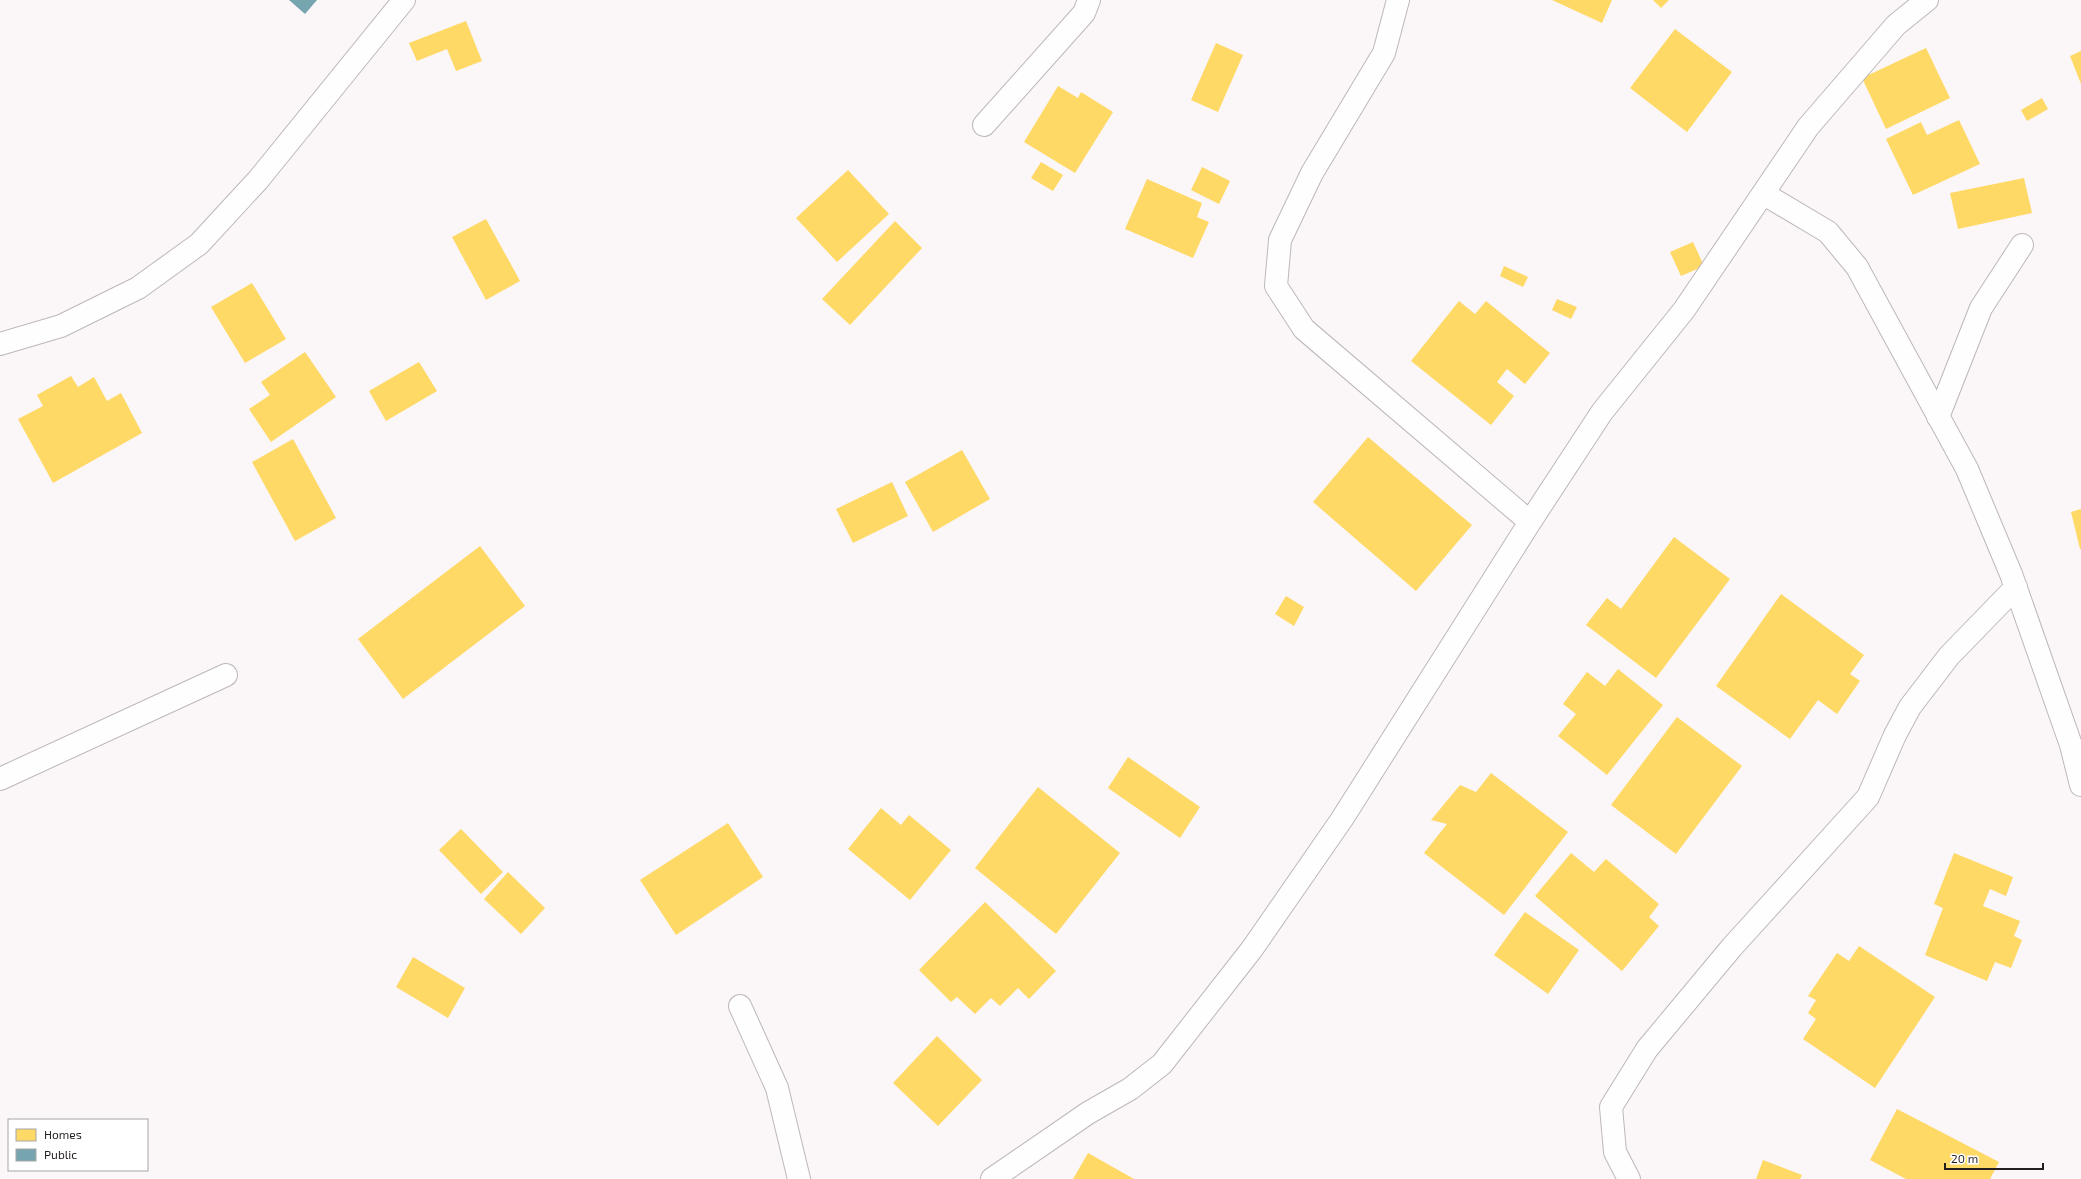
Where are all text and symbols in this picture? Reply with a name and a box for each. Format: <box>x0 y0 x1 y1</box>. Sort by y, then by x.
legend <box>8 1119 148 1171</box>
text: Homes <box>44 1127 82 1141</box>
scale bar <box>1945 1145 2043 1171</box>
text: Public <box>44 1147 77 1161</box>
text: 20 m <box>1951 1151 1978 1165</box>

